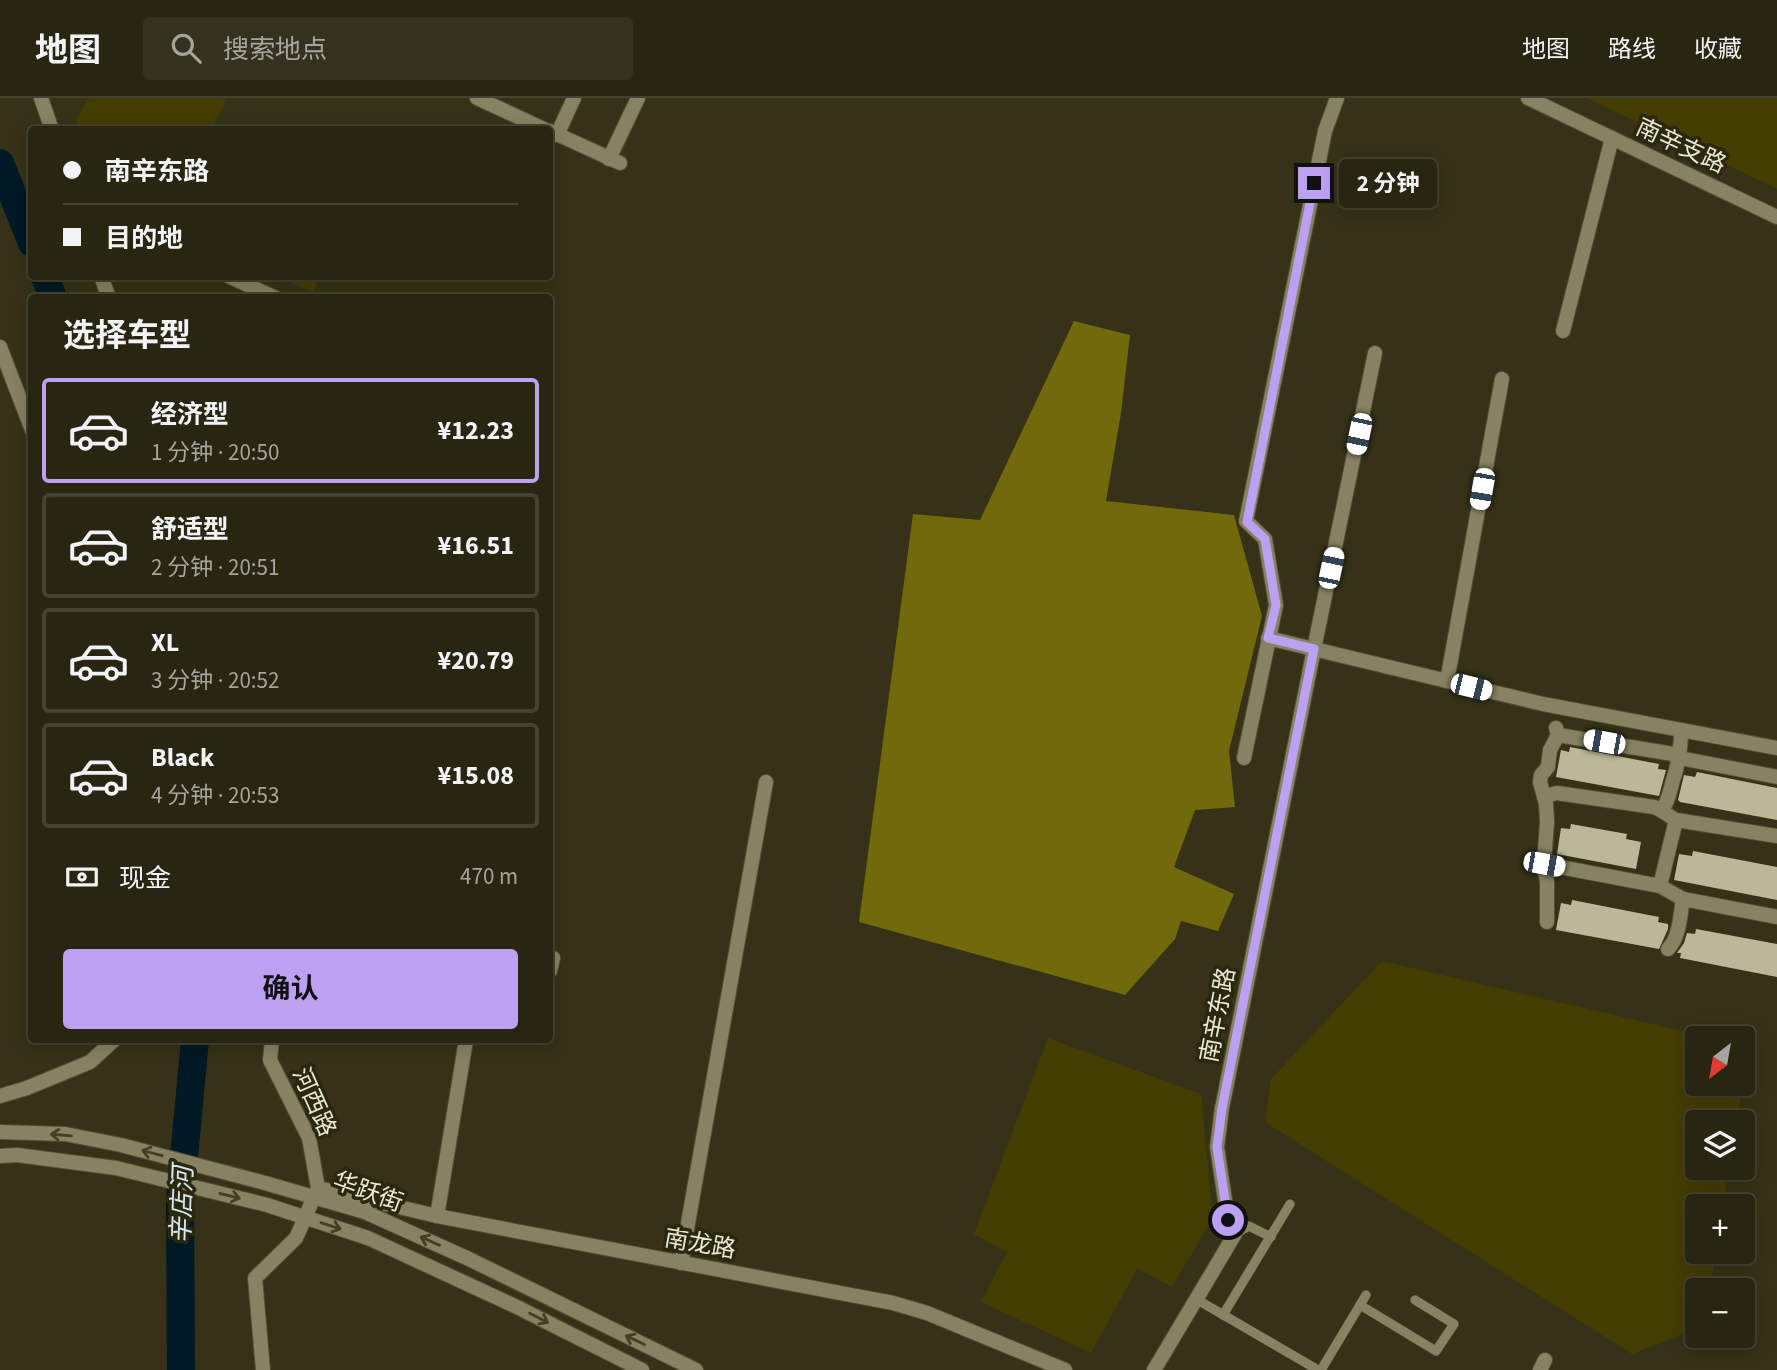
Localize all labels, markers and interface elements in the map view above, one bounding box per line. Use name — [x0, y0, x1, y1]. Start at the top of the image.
search box — [143, 17, 633, 80]
text: 地图 — [35, 27, 101, 74]
icon: search — [167, 29, 205, 67]
text: 搜索地点 — [223, 31, 327, 68]
text: 地图 — [1522, 32, 1570, 67]
text: 路线 — [1608, 32, 1656, 67]
text: 收藏 — [1694, 32, 1742, 67]
street label: 南辛支路 — [1630, 110, 1732, 182]
text: 南辛东路 — [105, 153, 209, 190]
callout: 2 分钟 — [1338, 158, 1436, 208]
route end — [1298, 167, 1330, 199]
text: 2 分钟 — [1357, 167, 1419, 200]
text: 目的地 — [105, 220, 183, 257]
text: 选择车型 — [63, 313, 191, 359]
text: 经济型 — [151, 396, 229, 433]
icon: car — [67, 399, 130, 462]
car — [1345, 411, 1374, 457]
text: ¥12.23 — [438, 412, 514, 449]
text: 1 分钟 · 20:50 — [151, 436, 279, 469]
car — [1469, 466, 1496, 512]
text: 舒适型 — [151, 511, 229, 548]
icon: car — [67, 514, 130, 577]
text: ¥16.51 — [438, 527, 514, 564]
car — [1317, 545, 1346, 591]
text: 2 分钟 · 20:51 — [151, 551, 279, 584]
text: XL — [151, 624, 179, 661]
icon: car — [67, 629, 130, 692]
text: ¥20.79 — [438, 642, 514, 679]
text: 3 分钟 · 20:52 — [151, 664, 279, 697]
car — [1449, 672, 1494, 702]
car — [1582, 728, 1627, 756]
text: Black — [151, 739, 214, 776]
icon: car — [67, 744, 130, 807]
text: ¥15.08 — [438, 757, 514, 794]
text: 4 分钟 · 20:53 — [151, 779, 279, 812]
car — [1522, 850, 1567, 878]
icon: cash — [63, 858, 101, 896]
text: 现金 — [119, 860, 171, 897]
text: 470 m — [460, 860, 518, 893]
button: 确认 — [63, 949, 518, 1029]
street label: 南辛东路 — [1192, 965, 1244, 1065]
north arrow — [1685, 1026, 1755, 1096]
map controls — [1685, 1026, 1755, 1348]
street label: 河西路 — [283, 1062, 345, 1142]
button: layers — [1685, 1110, 1755, 1180]
one-way arrow — [50, 1128, 73, 1141]
one-way arrow — [141, 1146, 163, 1159]
water label: 辛店河 — [162, 1160, 202, 1245]
street label: 华跃街 — [328, 1163, 408, 1221]
one-way arrow — [218, 1190, 241, 1203]
button: + — [1685, 1194, 1755, 1264]
route start — [1212, 1204, 1244, 1236]
one-way arrow — [320, 1221, 342, 1233]
street label: 南龙路 — [662, 1221, 738, 1267]
one-way arrow — [420, 1234, 441, 1247]
button: − — [1685, 1278, 1755, 1348]
one-way arrow — [528, 1312, 549, 1326]
one-way arrow — [625, 1333, 646, 1346]

